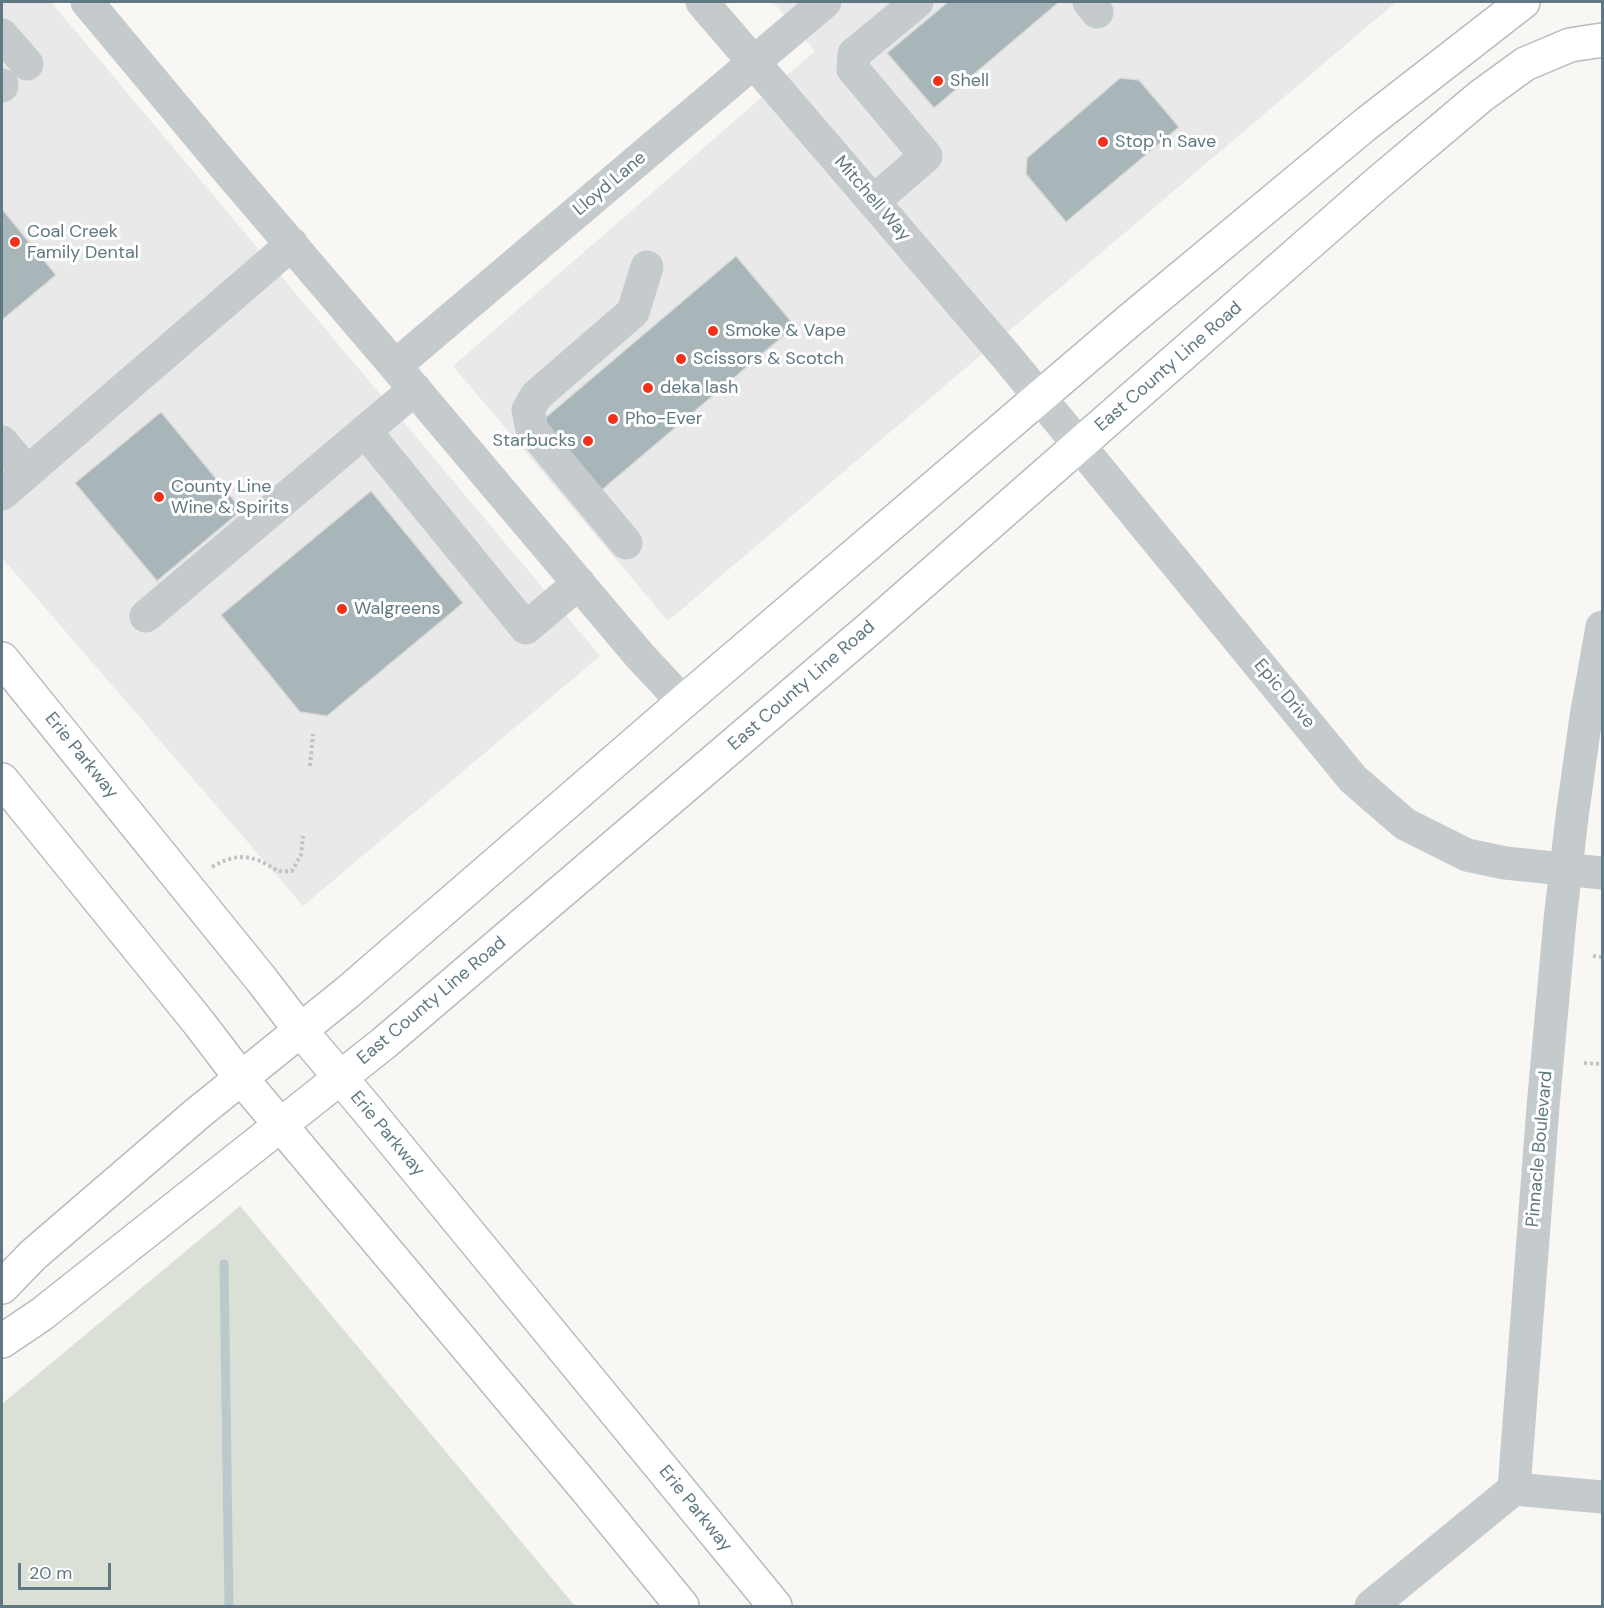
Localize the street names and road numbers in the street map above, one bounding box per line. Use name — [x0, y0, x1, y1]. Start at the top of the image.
street label: Lloyd Lane — [569, 147, 651, 221]
street label: Mitchell Way — [829, 152, 915, 246]
street label: East County Line Road — [1091, 297, 1247, 437]
street label: East County Line Road — [724, 616, 880, 756]
street label: Epic Drive — [1249, 655, 1319, 733]
street label: Erie Parkway — [40, 709, 122, 803]
street label: East County Line Road — [353, 932, 511, 1070]
street label: Pinnacle Boulevard — [1522, 1070, 1558, 1228]
street label: Erie Parkway — [345, 1087, 429, 1181]
street label: Erie Parkway — [654, 1462, 736, 1556]

